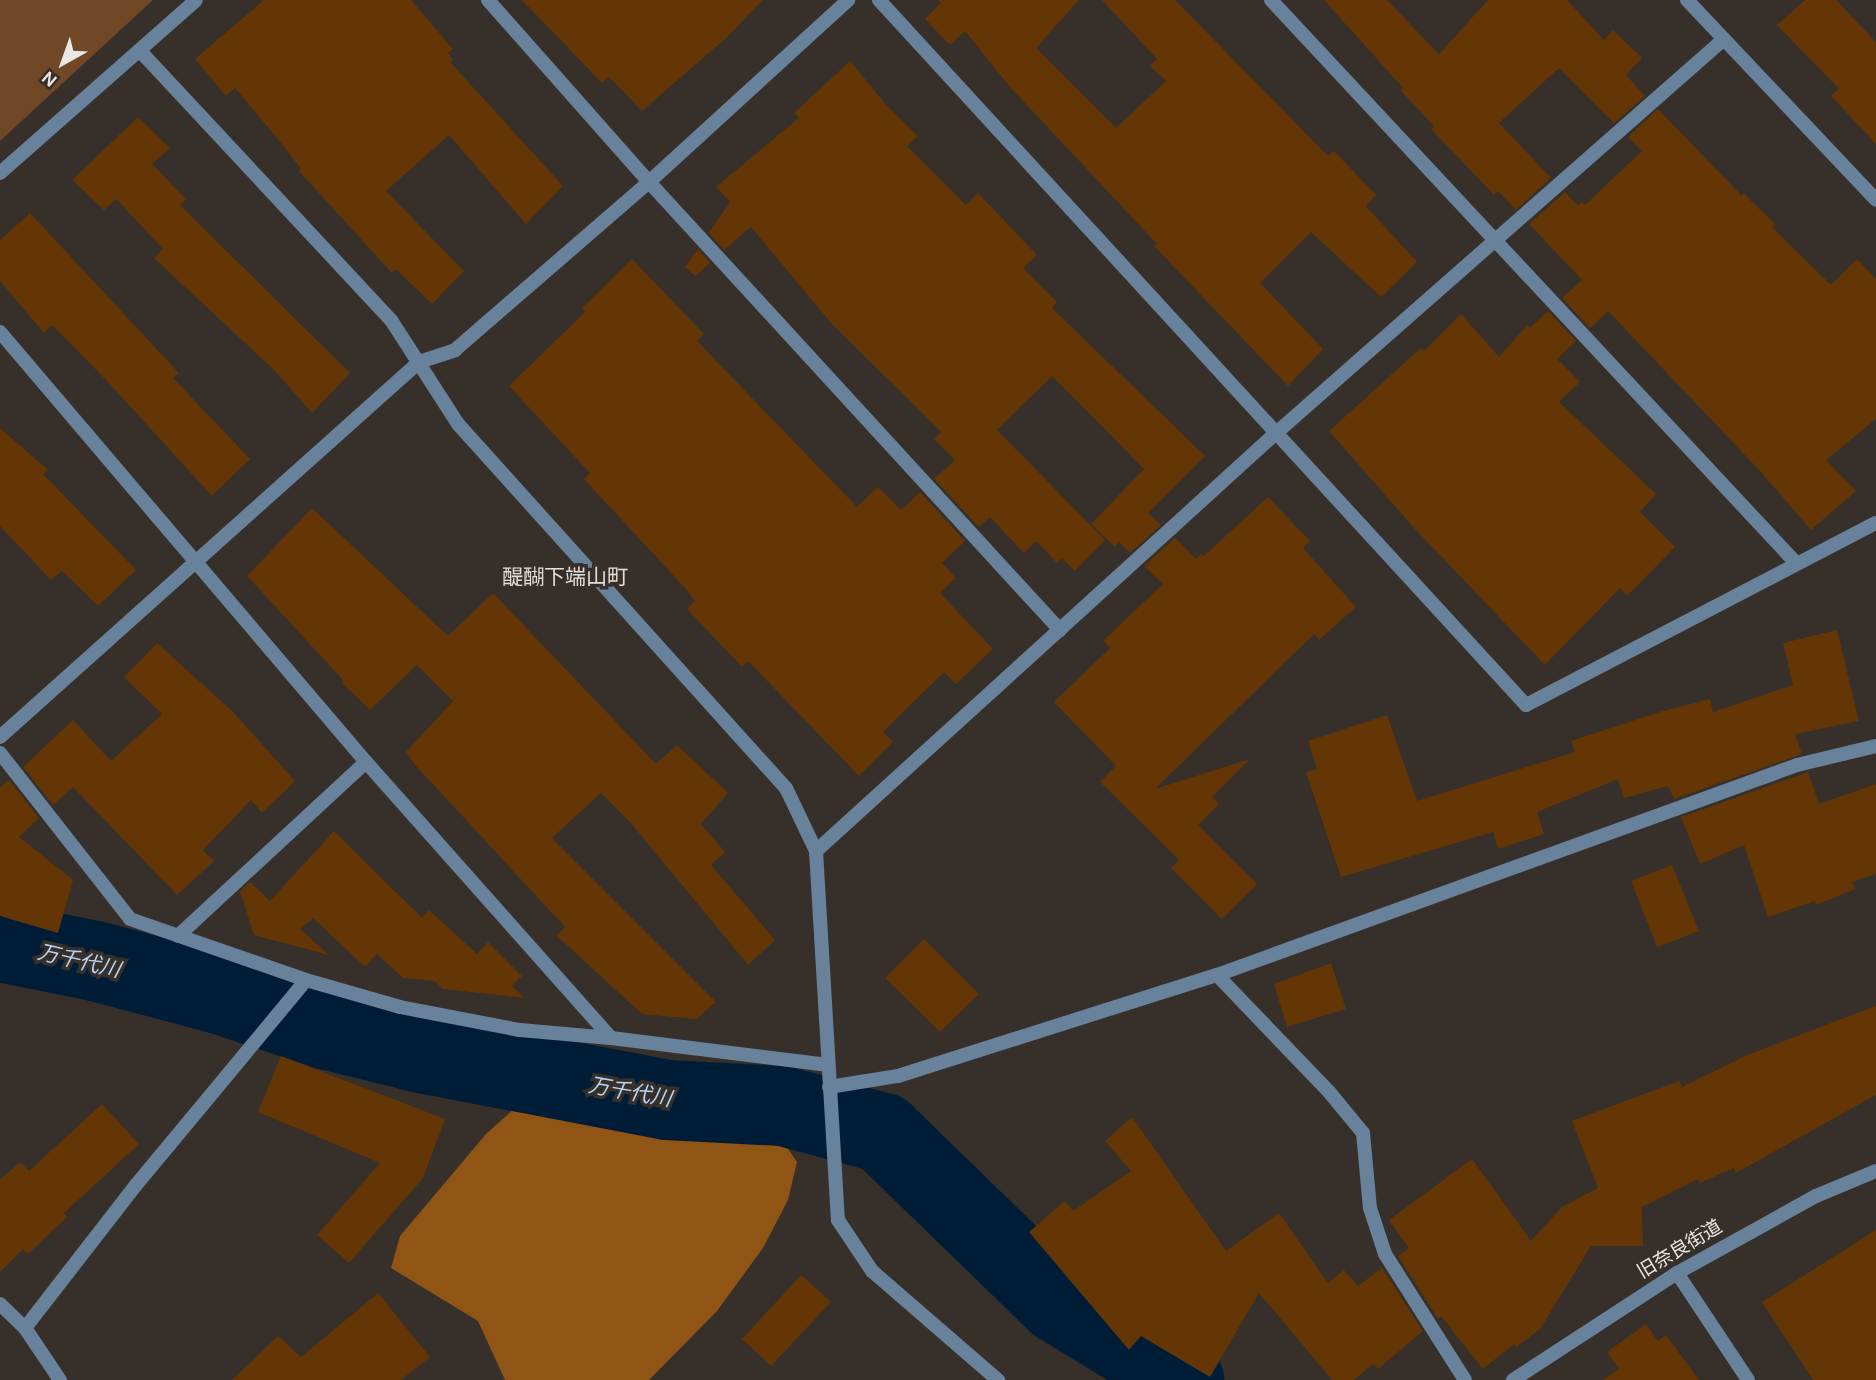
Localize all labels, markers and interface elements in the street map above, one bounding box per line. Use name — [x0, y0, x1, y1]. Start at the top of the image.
north arrow — [28, 28, 98, 98]
text: N — [37, 66, 62, 92]
district label: 醍醐下端山町 — [502, 564, 628, 590]
water label: 万千代川 — [35, 939, 123, 983]
water label: 万千代川 — [586, 1072, 674, 1112]
street label: 旧奈良街道 — [1633, 1216, 1727, 1284]

